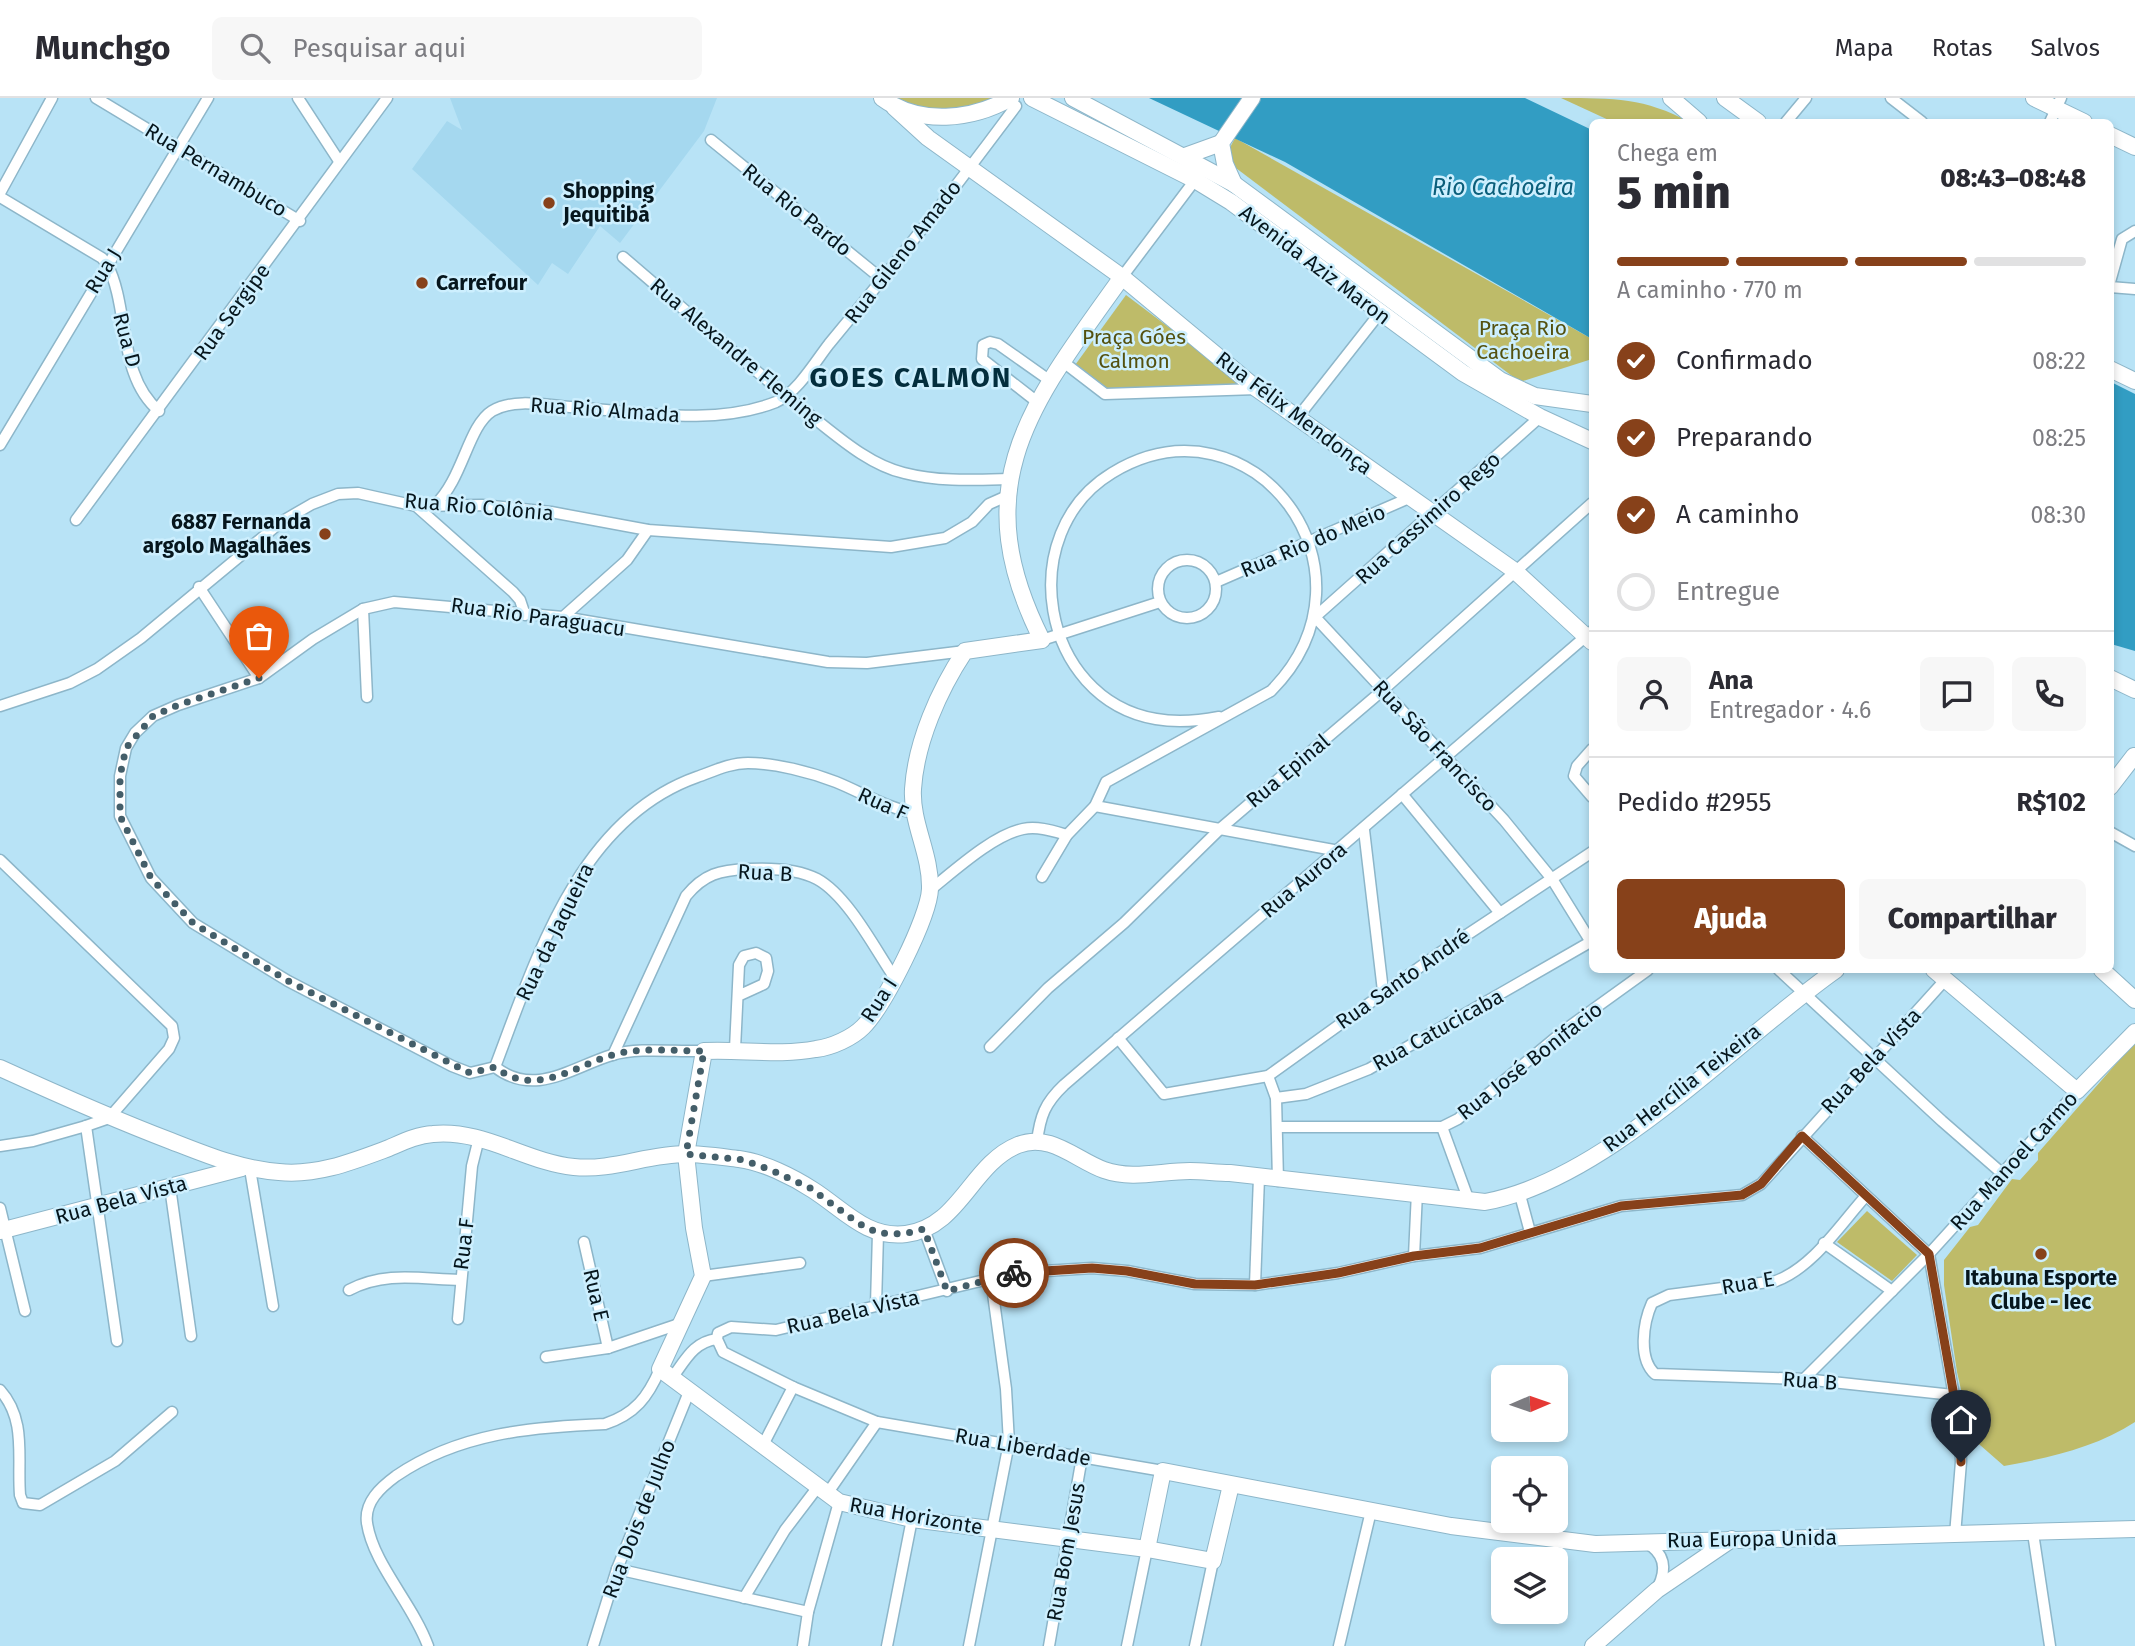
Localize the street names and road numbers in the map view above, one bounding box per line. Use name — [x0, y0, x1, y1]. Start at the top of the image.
street label: Rua Pernambuco — [140, 117, 292, 223]
street label: Rua Rio Pardo — [737, 158, 857, 262]
street label: Rua Gileno Amado — [839, 175, 967, 329]
street label: Avenida Aziz Maron — [1234, 199, 1396, 331]
street label: Rua J — [79, 244, 127, 298]
street label: Rua Sergipe — [188, 259, 276, 365]
street label: Rua Alexandre Fleming — [645, 272, 827, 432]
street label: Rua D — [107, 310, 147, 370]
street label: Rua Félix Mendonça — [1211, 346, 1377, 480]
street label: Rua Rio Almada — [529, 392, 681, 428]
street label: Rua Cassimiro Rego — [1350, 446, 1506, 590]
street label: Rua Rio Colônia — [403, 488, 555, 526]
street label: Rua Rio do Meio — [1237, 499, 1389, 583]
street label: Rua Rio Paraguacu — [449, 592, 627, 642]
street label: Rua São Francisco — [1367, 675, 1503, 817]
street label: Rua Epinal — [1241, 729, 1335, 813]
street label: Rua F — [854, 782, 912, 826]
street label: Rua Aurora — [1256, 836, 1352, 924]
street label: Rua da Jaqueira — [510, 859, 600, 1005]
street label: Rua B — [737, 859, 793, 887]
street label: Rua Santo André — [1331, 923, 1475, 1035]
street label: Rua I — [855, 973, 903, 1027]
street label: Rua Catucicaba — [1368, 983, 1508, 1077]
street label: Rua José Bonifacio — [1452, 996, 1608, 1126]
street label: Rua Bela Vista — [1815, 1003, 1927, 1119]
street label: Rua Hercília Teixeira — [1598, 1018, 1766, 1158]
street label: Rua Manoel Carmo — [1945, 1086, 2083, 1236]
street label: Rua Bela Vista — [52, 1170, 190, 1230]
street label: Rua F — [448, 1216, 480, 1272]
street label: Rua E — [577, 1266, 615, 1324]
street label: Rua E — [1720, 1266, 1776, 1300]
street label: Rua Bela Vista — [784, 1284, 922, 1340]
street label: Rua B — [1782, 1366, 1838, 1396]
street label: Rua Liberdade — [953, 1422, 1093, 1472]
street label: Rua Dois de Julho — [597, 1436, 681, 1602]
street label: Rua Bom Jesus — [1041, 1481, 1091, 1623]
street label: Rua Horizonte — [847, 1491, 985, 1541]
street label: Rua Europa Unida — [1667, 1525, 1837, 1553]

